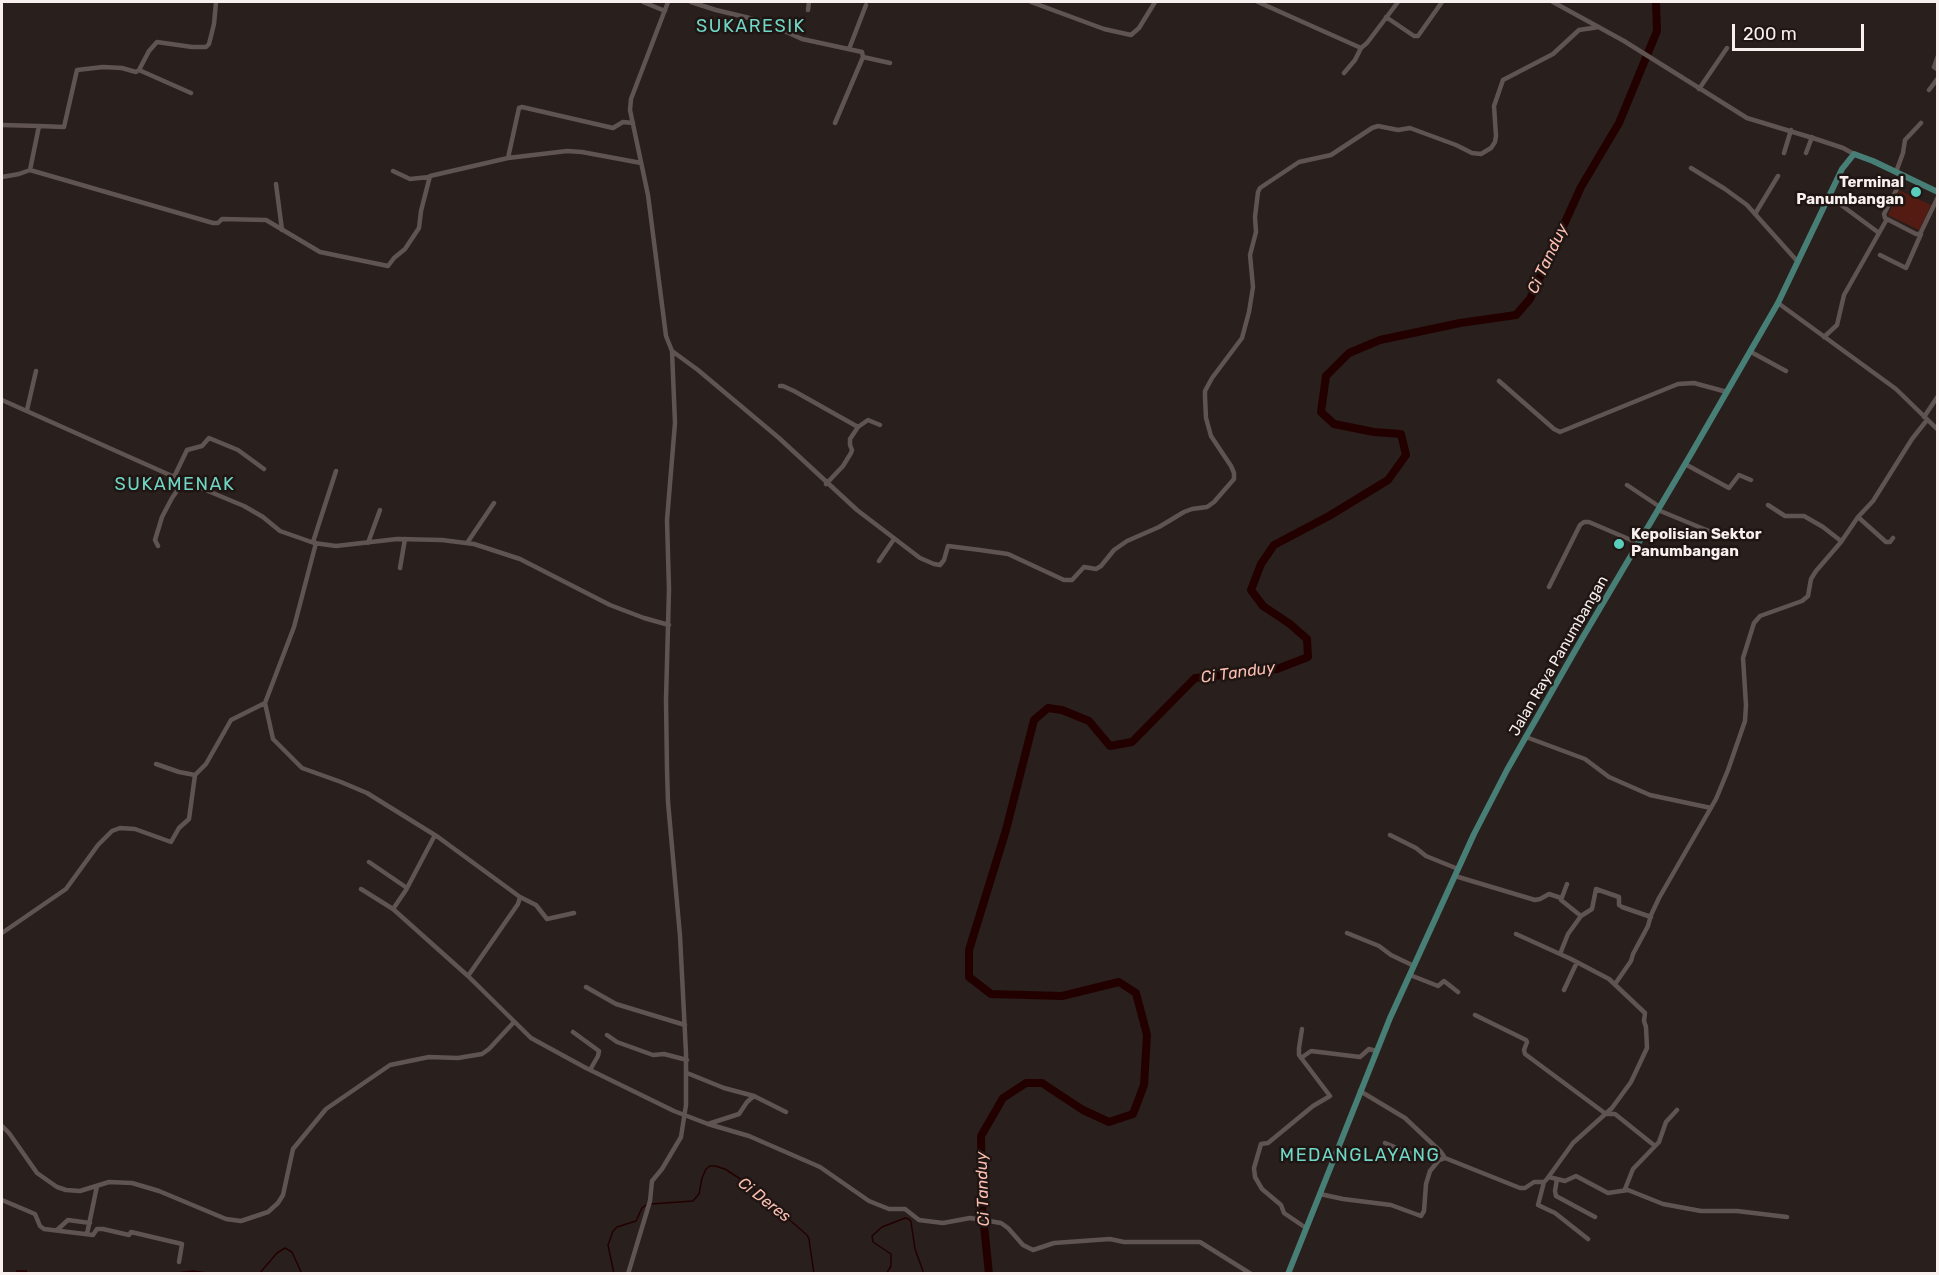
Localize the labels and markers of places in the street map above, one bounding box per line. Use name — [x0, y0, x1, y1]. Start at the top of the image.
place label: Terminal Panumbangan — [1796, 174, 1904, 209]
marker: Terminal Panumbangan — [1909, 185, 1923, 199]
place label: Kepolisian Sektor Panumbangan — [1631, 526, 1762, 561]
marker: Kepolisian Sektor Panumbangan — [1612, 537, 1626, 551]

